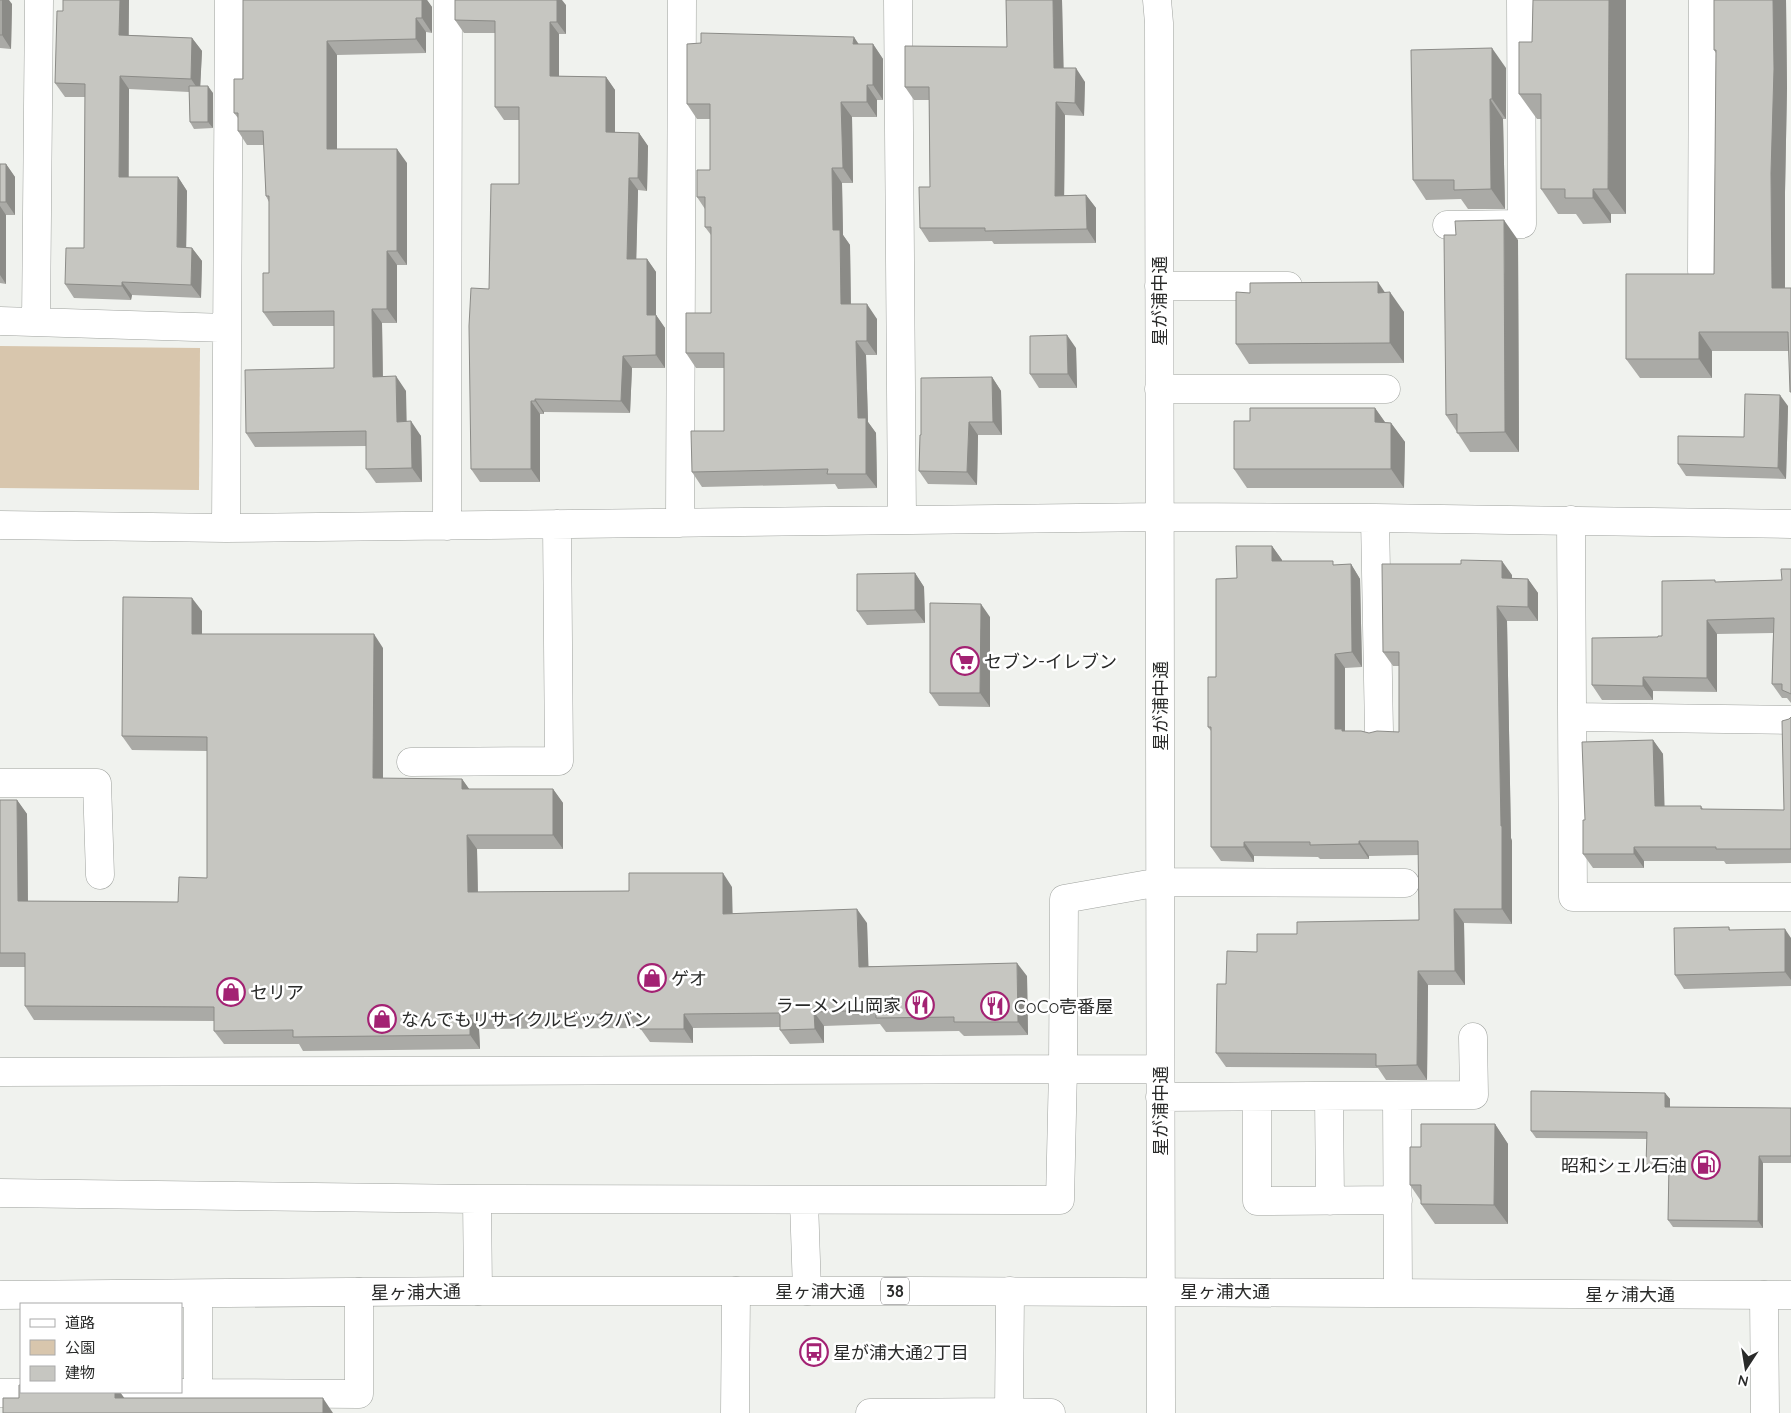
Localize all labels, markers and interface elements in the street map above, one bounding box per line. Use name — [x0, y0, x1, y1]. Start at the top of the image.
street label: 星が浦中通 — [1148, 256, 1171, 346]
supermarket icon: セブン-イレブン — [950, 646, 980, 676]
place label: セブン-イレブン — [984, 650, 1117, 673]
street label: 星が浦中通 — [1149, 661, 1172, 751]
shop icon: ゲオ — [637, 963, 667, 993]
place label: ゲオ — [671, 967, 707, 990]
shop icon: セリア — [216, 977, 246, 1007]
place label: セリア — [250, 981, 304, 1004]
restaurant icon: ラーメン山岡家 — [905, 990, 935, 1020]
restaurant icon: CoCo壱番屋 — [980, 991, 1010, 1021]
place label: ラーメン山岡家 — [776, 994, 901, 1017]
place label: CoCo壱番屋 — [1014, 995, 1113, 1018]
shop icon: なんでもリサイクルビックバン — [367, 1004, 397, 1034]
place label: なんでもリサイクルビックバン — [401, 1008, 651, 1031]
street label: 星が浦中通 — [1149, 1066, 1172, 1156]
fuel station icon: 昭和シェル石油 — [1691, 1150, 1721, 1180]
place label: 昭和シェル石油 — [1561, 1154, 1687, 1177]
road number: 38 — [881, 1278, 909, 1304]
street label: 星ヶ浦大通 — [371, 1280, 461, 1304]
street label: 星ヶ浦大通 — [775, 1280, 865, 1303]
street label: 星ヶ浦大通 — [1180, 1280, 1270, 1303]
street label: 星ヶ浦大通 — [1585, 1283, 1675, 1306]
legend — [20, 1303, 182, 1393]
text: 道路 — [65, 1313, 95, 1332]
bus stop icon: 星が浦大通2丁目 — [799, 1337, 829, 1367]
text: 公園 — [65, 1338, 95, 1357]
place label: 星が浦大通2丁目 — [833, 1341, 969, 1364]
north arrow — [1721, 1343, 1771, 1393]
text: 建物 — [65, 1363, 95, 1382]
text: N — [1736, 1371, 1750, 1391]

